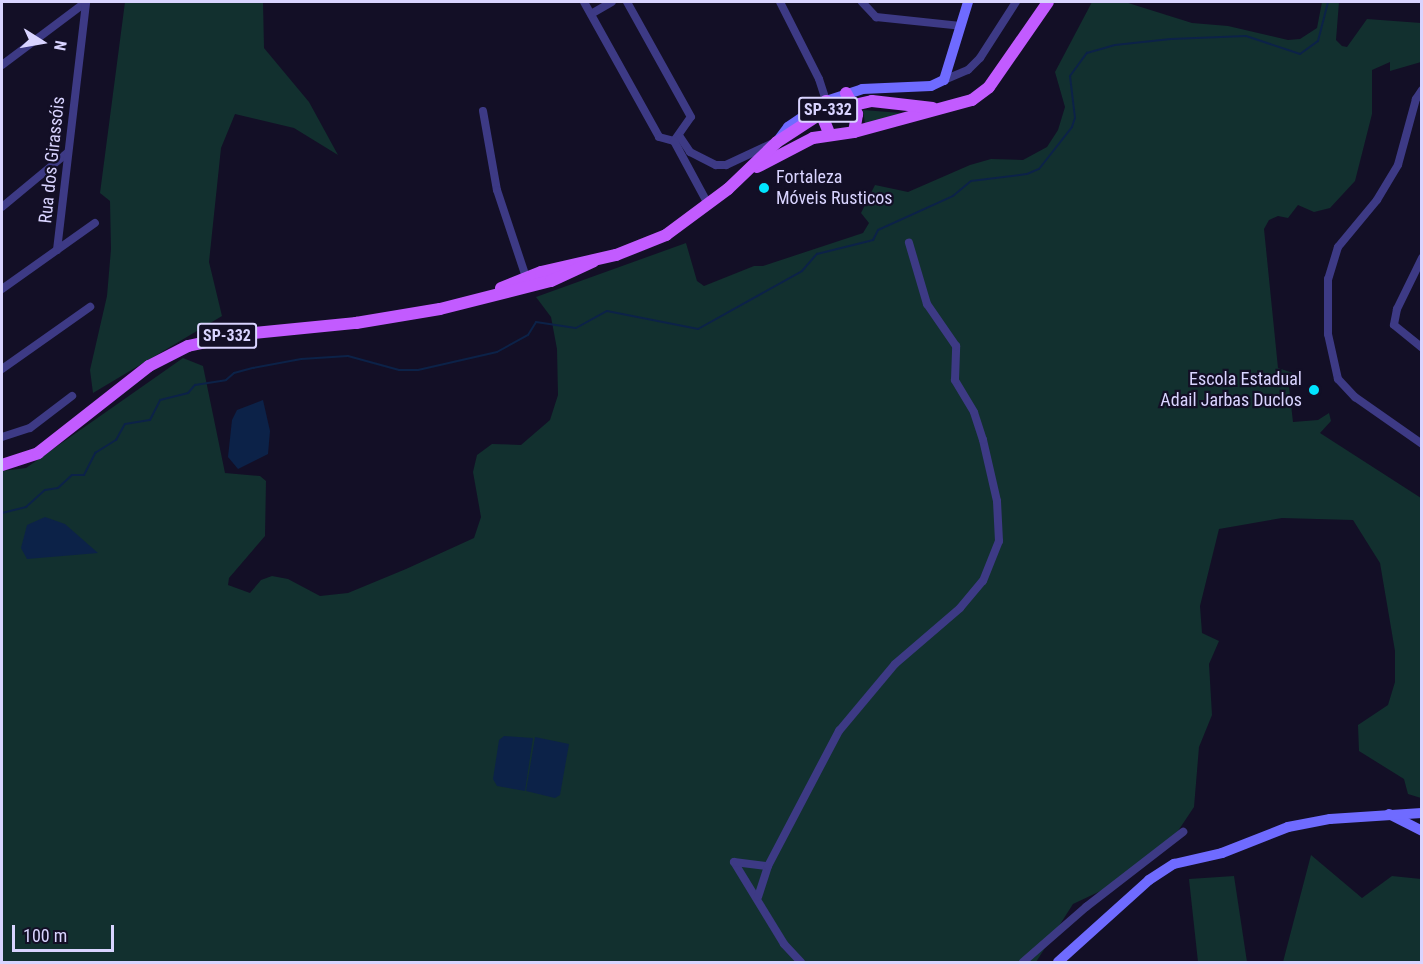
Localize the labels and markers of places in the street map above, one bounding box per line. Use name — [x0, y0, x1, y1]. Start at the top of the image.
place label: Fortaleza Móveis Rusticos — [776, 167, 892, 210]
marker: Fortaleza Móveis Rusticos — [757, 181, 771, 195]
place label: Escola Estadual Adail Jarbas Duclos — [1160, 369, 1302, 412]
marker: Escola Estadual Adail Jarbas Duclos — [1307, 383, 1321, 397]

